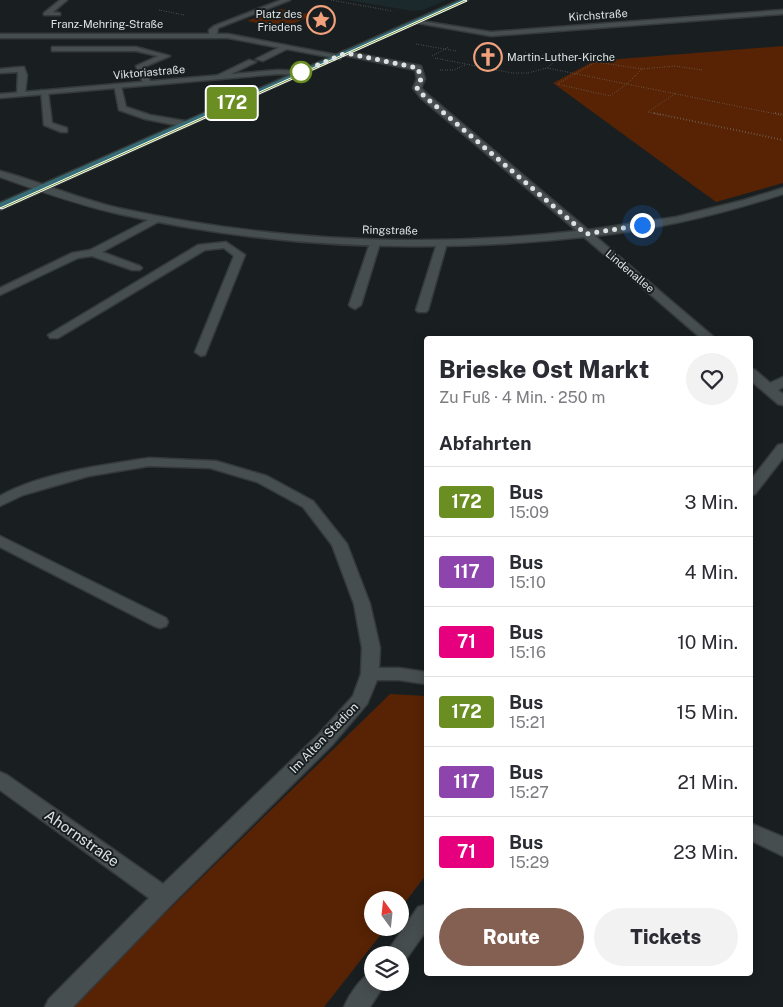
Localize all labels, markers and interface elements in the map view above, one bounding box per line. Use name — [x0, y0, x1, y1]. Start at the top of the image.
place icon: Platz des Friedens — [306, 5, 336, 35]
street label: Kirchstraße — [568, 7, 628, 23]
place label: Platz des Friedens — [255, 8, 302, 33]
street label: Franz-Mehring-Straße — [51, 18, 163, 30]
church icon: Martin-Luther-Kirche — [473, 42, 503, 72]
place label: Martin-Luther-Kirche — [507, 51, 615, 63]
unlabelled marker — [290, 61, 312, 83]
street label: Viktoriastraße — [112, 63, 186, 81]
line badge: 172 — [203, 87, 261, 119]
text: 172 — [217, 92, 247, 113]
your location — [630, 213, 655, 238]
street label: Ringstraße — [362, 224, 418, 236]
street label: Lindenallee — [603, 247, 657, 295]
button: heart — [686, 353, 738, 405]
text: Brieske Ost Markt — [439, 355, 649, 383]
text: Zu Fuß · 4 Min. · 250 m — [439, 388, 605, 407]
text: Abfahrten — [439, 432, 531, 454]
text: Bus — [509, 481, 543, 503]
text: 172 — [451, 491, 482, 512]
text: 3 Min. — [685, 491, 738, 513]
text: 15:09 — [509, 503, 549, 522]
text: Bus — [509, 551, 543, 573]
text: 117 — [453, 561, 480, 582]
text: 4 Min. — [685, 561, 738, 583]
text: 15:10 — [509, 573, 546, 592]
text: Bus — [509, 621, 543, 643]
text: 71 — [457, 631, 476, 652]
text: 10 Min. — [677, 631, 738, 653]
text: 15:16 — [509, 643, 546, 662]
text: Bus — [509, 691, 543, 713]
street label: Im Alten Stadion — [287, 700, 361, 776]
text: 172 — [451, 701, 482, 722]
text: 15 Min. — [677, 701, 738, 723]
text: 15:21 — [509, 713, 546, 732]
text: Bus — [509, 761, 543, 783]
text: 117 — [453, 771, 480, 792]
text: 21 Min. — [677, 771, 738, 793]
text: 15:27 — [509, 783, 549, 802]
street label: Ahornstraße — [42, 806, 122, 870]
text: Bus — [509, 831, 543, 853]
text: 71 — [457, 841, 476, 862]
text: 23 Min. — [673, 841, 738, 863]
text: 15:29 — [509, 853, 549, 872]
north arrow — [364, 891, 409, 936]
map controls — [364, 891, 409, 991]
button: Route — [439, 908, 584, 966]
button: Tickets — [594, 908, 738, 966]
button: layers — [364, 946, 409, 991]

